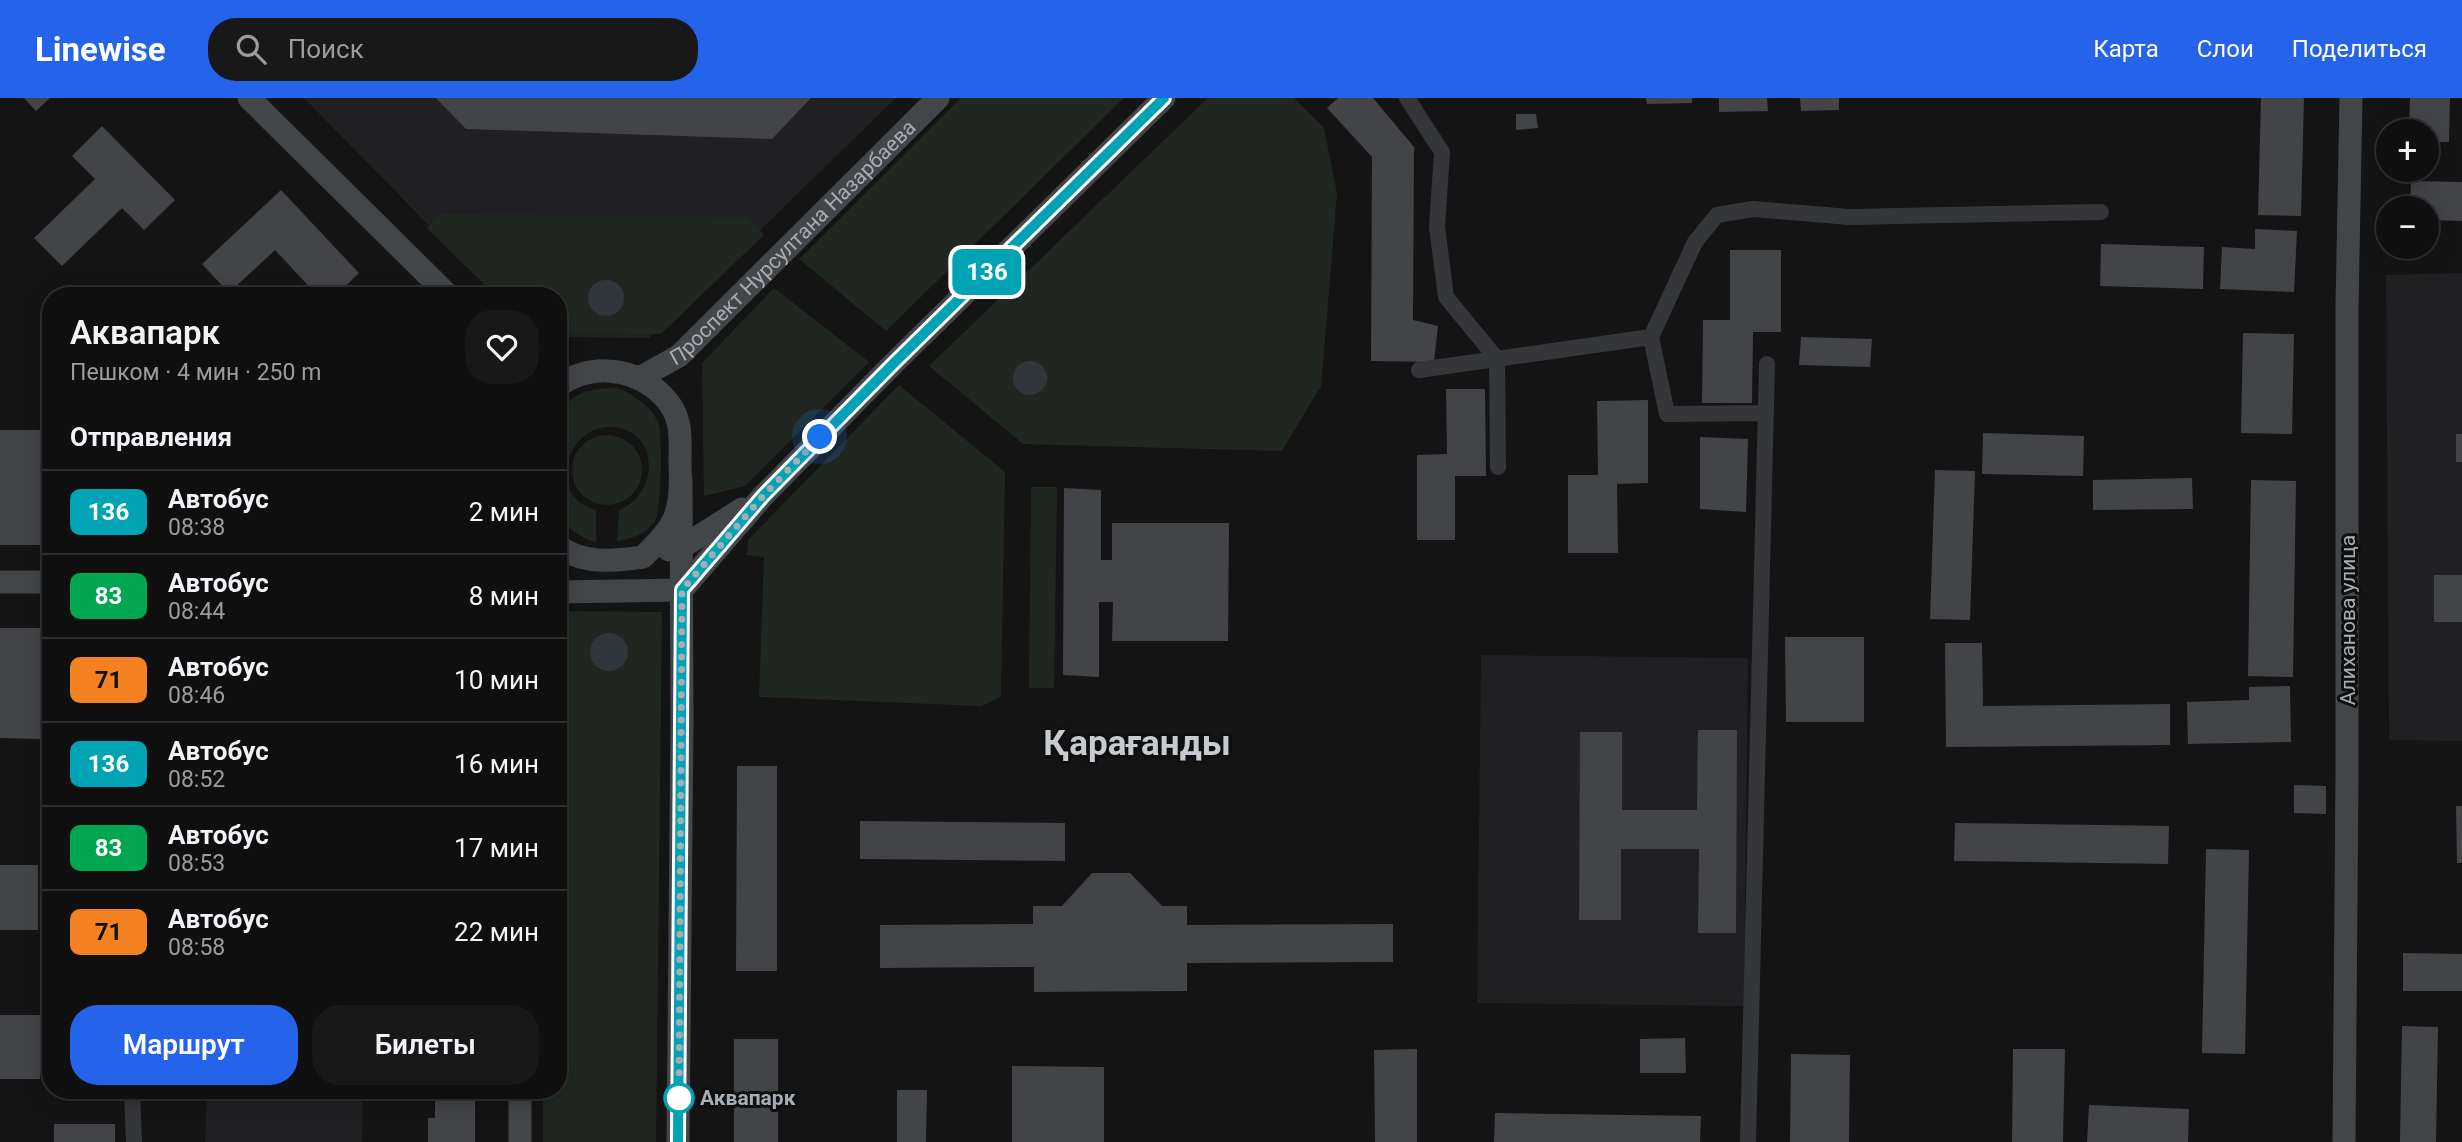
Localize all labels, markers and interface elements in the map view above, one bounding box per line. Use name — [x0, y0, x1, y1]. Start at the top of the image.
search box — [208, 18, 698, 81]
text: Linewise — [35, 30, 166, 69]
icon: search — [232, 30, 270, 68]
text: Поиск — [288, 34, 364, 64]
text: Карта — [2093, 35, 2159, 63]
text: Слои — [2197, 35, 2254, 63]
text: Поделиться — [2292, 35, 2427, 63]
street label: Проспект Нурсултана Назарбаева — [666, 115, 921, 370]
map controls — [2376, 119, 2439, 259]
button: + — [2376, 119, 2439, 182]
button: − — [2376, 196, 2439, 259]
line badge: 136 — [947, 249, 1027, 295]
text: 136 — [966, 258, 1008, 286]
button: heart — [465, 310, 539, 384]
text: Аквапарк — [70, 313, 220, 352]
text: Пешком · 4 мин · 250 m — [70, 359, 321, 386]
your location — [802, 419, 837, 454]
text: Отправления — [70, 422, 232, 452]
text: Автобус — [168, 484, 269, 514]
text: 2 мин — [469, 497, 539, 527]
text: 136 — [88, 498, 129, 526]
text: 08:38 — [168, 514, 225, 541]
street label: Алиханова улица — [2336, 535, 2360, 705]
text: Автобус — [168, 568, 269, 598]
text: 8 мин — [469, 581, 539, 611]
text: 83 — [95, 582, 122, 610]
text: 08:44 — [168, 598, 225, 625]
text: Автобус — [168, 652, 269, 682]
text: 10 мин — [454, 665, 539, 695]
text: 71 — [95, 666, 122, 694]
text: 08:46 — [168, 682, 225, 709]
district label: Қарағанды — [1043, 723, 1231, 764]
text: Автобус — [168, 736, 269, 766]
text: 16 мин — [454, 749, 539, 779]
text: 136 — [88, 750, 129, 778]
text: 08:52 — [168, 766, 225, 793]
text: Автобус — [168, 820, 269, 850]
text: 17 мин — [454, 833, 539, 863]
text: 83 — [95, 834, 122, 862]
text: 08:53 — [168, 850, 225, 877]
text: Автобус — [168, 904, 269, 934]
text: 22 мин — [454, 917, 539, 947]
text: 71 — [95, 918, 122, 946]
text: 08:58 — [168, 934, 225, 961]
button: Маршрут — [70, 1005, 298, 1085]
button: Билеты — [312, 1005, 539, 1085]
marker: Аквапарк — [664, 1083, 694, 1113]
place label: Аквапарк — [700, 1086, 796, 1110]

